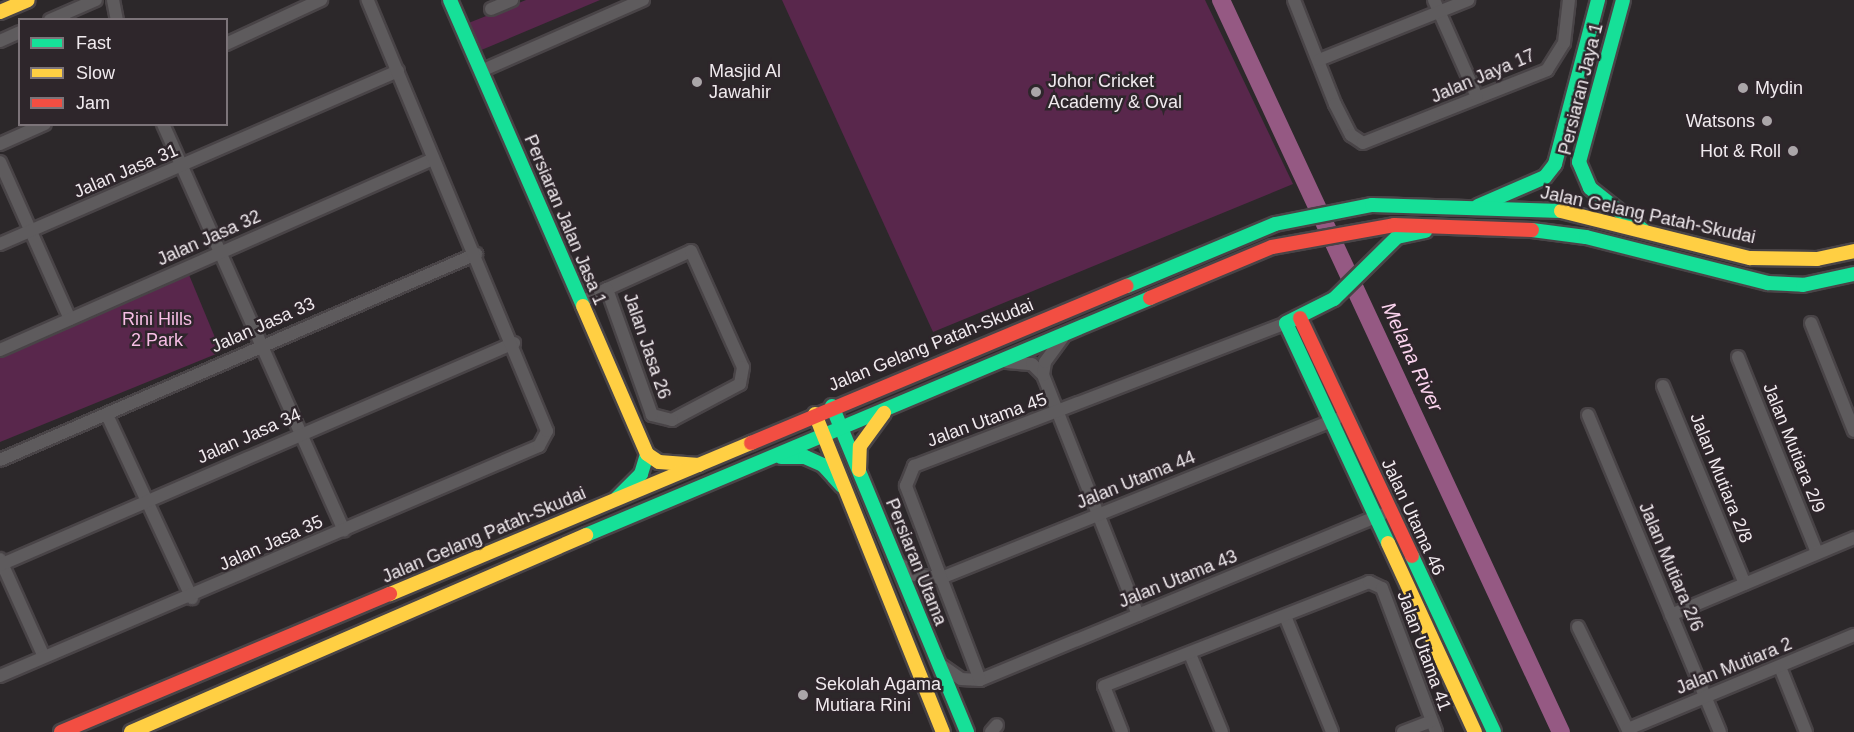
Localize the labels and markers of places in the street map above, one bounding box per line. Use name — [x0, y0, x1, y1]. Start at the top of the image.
place label: Masjid Al Jawahir — [709, 61, 782, 104]
place label: Johor Cricket Academy & Oval — [1048, 71, 1182, 113]
marker: Masjid Al Jawahir — [690, 75, 704, 89]
place label: Mydin — [1755, 77, 1803, 99]
marker: Mydin — [1736, 81, 1750, 95]
marker: Johor Cricket Academy & Oval — [1029, 85, 1043, 99]
place label: Watsons — [1686, 110, 1755, 132]
marker: Watsons — [1760, 114, 1774, 128]
place label: Hot & Roll — [1700, 140, 1781, 162]
marker: Hot & Roll — [1786, 144, 1800, 158]
place label: Sekolah Agama Mutiara Rini — [815, 674, 942, 716]
marker: Sekolah Agama Mutiara Rini — [796, 688, 810, 702]

